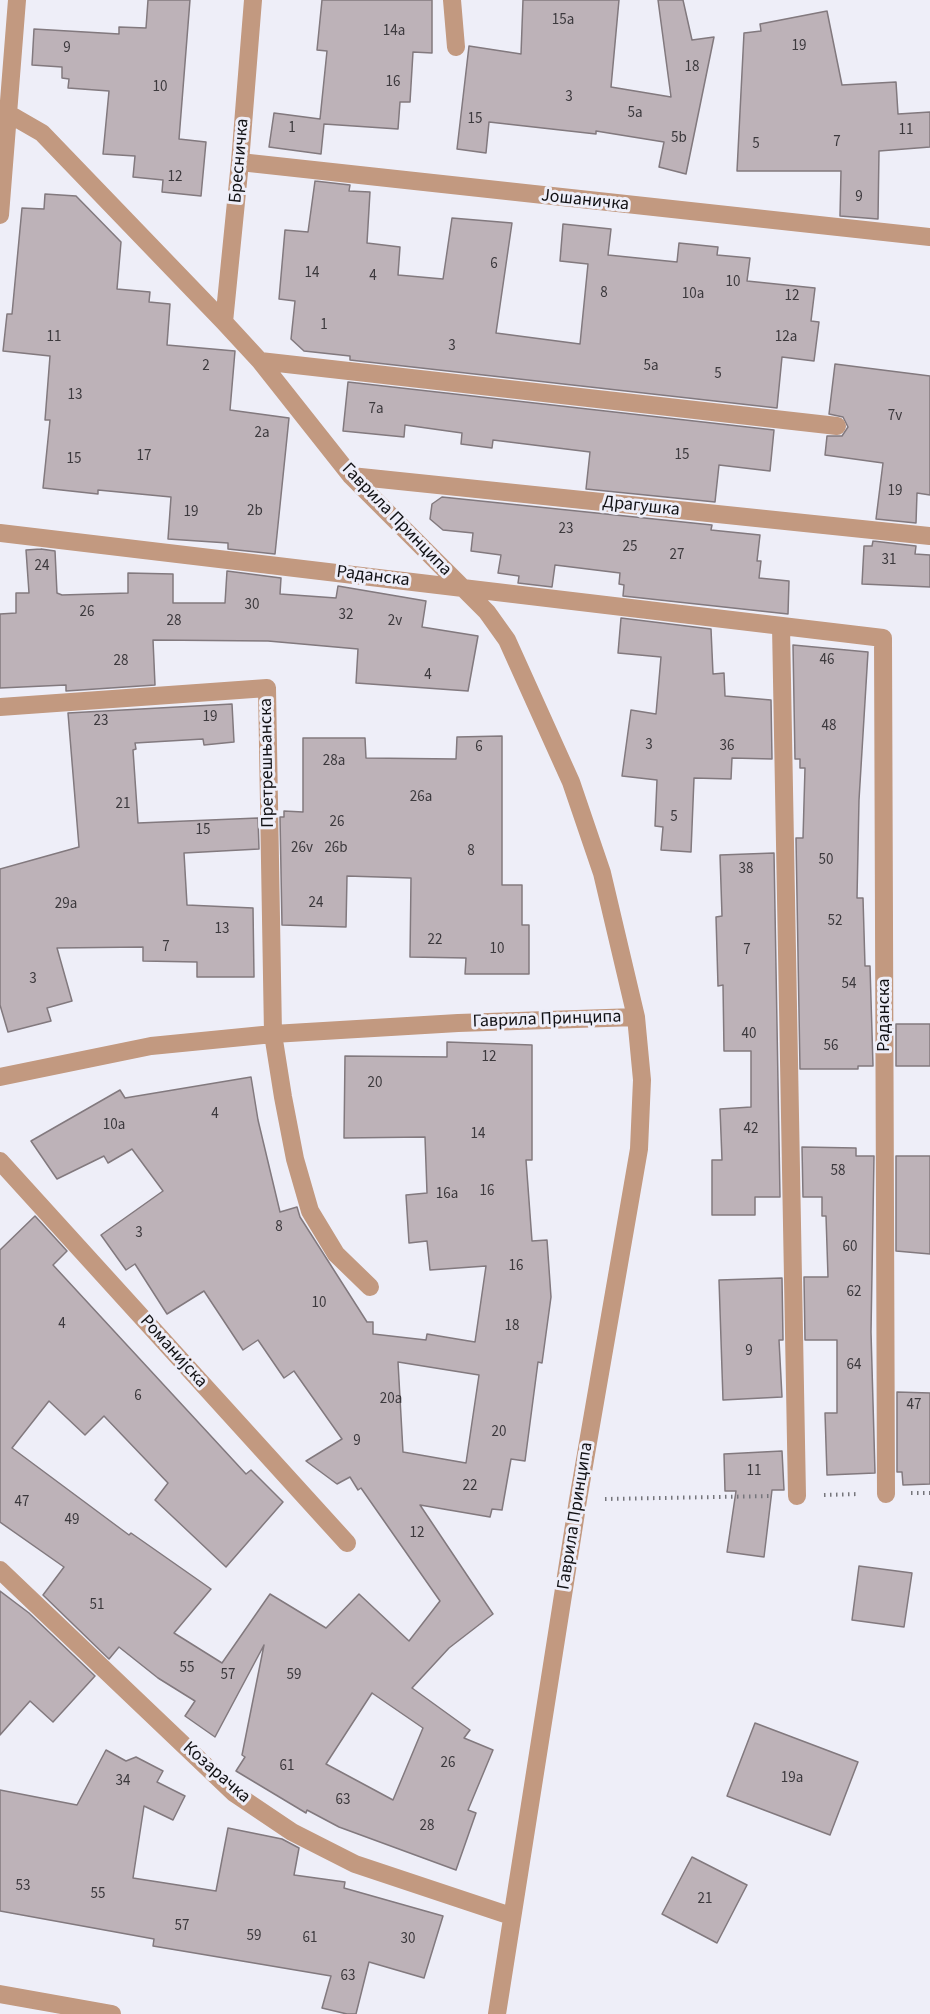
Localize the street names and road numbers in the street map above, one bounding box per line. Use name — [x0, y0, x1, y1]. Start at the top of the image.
street label: Бресничка — [226, 118, 254, 204]
street label: Јошаничка — [540, 186, 630, 216]
street label: Гаврила Принципа — [336, 459, 456, 581]
street label: Драгушка — [601, 492, 681, 522]
street label: Раданска — [335, 562, 411, 592]
street label: Претрешњанска — [256, 698, 280, 828]
street label: Раданска — [874, 978, 896, 1052]
street label: Гаврила Принципа — [472, 1007, 622, 1033]
street label: Романијска — [135, 1311, 211, 1393]
street label: Гаврила Принципа — [554, 1441, 598, 1591]
street label: Козарачка — [178, 1738, 254, 1808]

